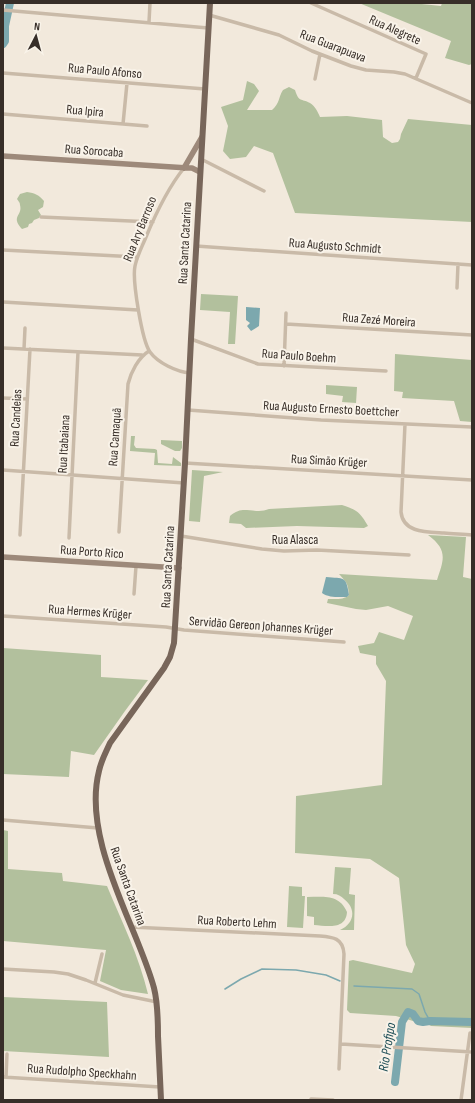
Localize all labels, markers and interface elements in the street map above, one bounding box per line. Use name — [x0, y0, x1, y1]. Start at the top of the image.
street label: Rua Alegrete — [367, 12, 423, 48]
north arrow — [16, 16, 56, 56]
text: N — [33, 20, 41, 33]
street label: Rua Guarapuava — [298, 26, 368, 66]
street label: Rua Paulo Afonso — [67, 60, 143, 82]
street label: Rua Ipira — [66, 101, 104, 121]
street label: Rua Sorocaba — [64, 141, 124, 161]
street label: Rua Ary Barroso — [120, 194, 160, 264]
street label: Rua Santa Catarina — [175, 201, 195, 285]
street label: Rua Augusto Schmidt — [288, 235, 382, 257]
street label: Rua Zezé Moreira — [342, 309, 416, 331]
street label: Rua Paulo Boehm — [261, 345, 337, 367]
street label: Rua Candeias — [6, 388, 26, 447]
street label: Rua Augusto Ernesto Boettcher — [263, 397, 400, 421]
street label: Rua Camaquã — [105, 407, 125, 467]
street label: Rua Itabaiana — [54, 414, 74, 474]
street label: Rua Simão Krüger — [290, 451, 368, 471]
street label: Rua Santa Catarina — [158, 525, 178, 609]
street label: Rua Alasca — [272, 532, 318, 548]
street label: Rua Porto Rico — [60, 542, 124, 562]
street label: Rua Hermes Krüger — [48, 601, 132, 623]
street label: Servidão Gereon Johannes Krüger — [188, 613, 334, 639]
street label: Rua Santa Catarina — [106, 845, 150, 927]
street label: Rua Roberto Lehm — [197, 912, 277, 932]
water label: Rio Profipo — [375, 1021, 399, 1073]
street label: Rua Rudolpho Speckhahn — [27, 1060, 137, 1084]

